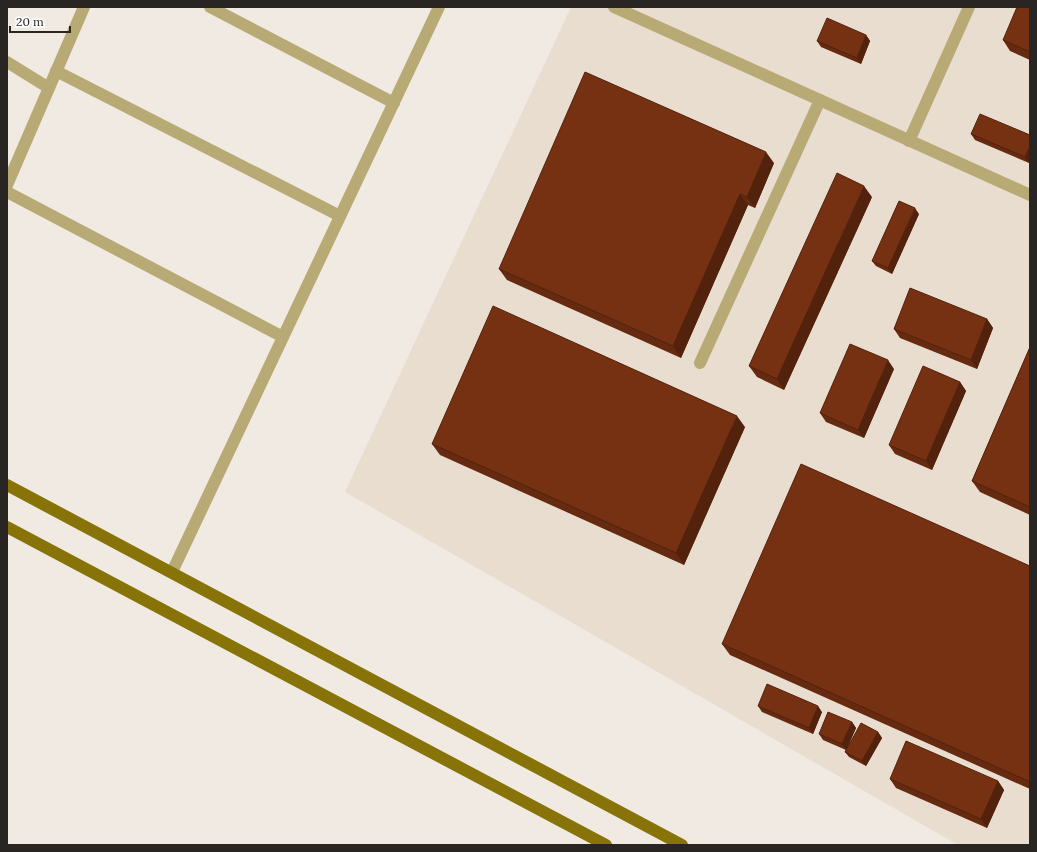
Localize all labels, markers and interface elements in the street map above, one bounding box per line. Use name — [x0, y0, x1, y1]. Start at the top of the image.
scale bar — [10, 8, 70, 34]
text: 20 m — [16, 14, 44, 29]

